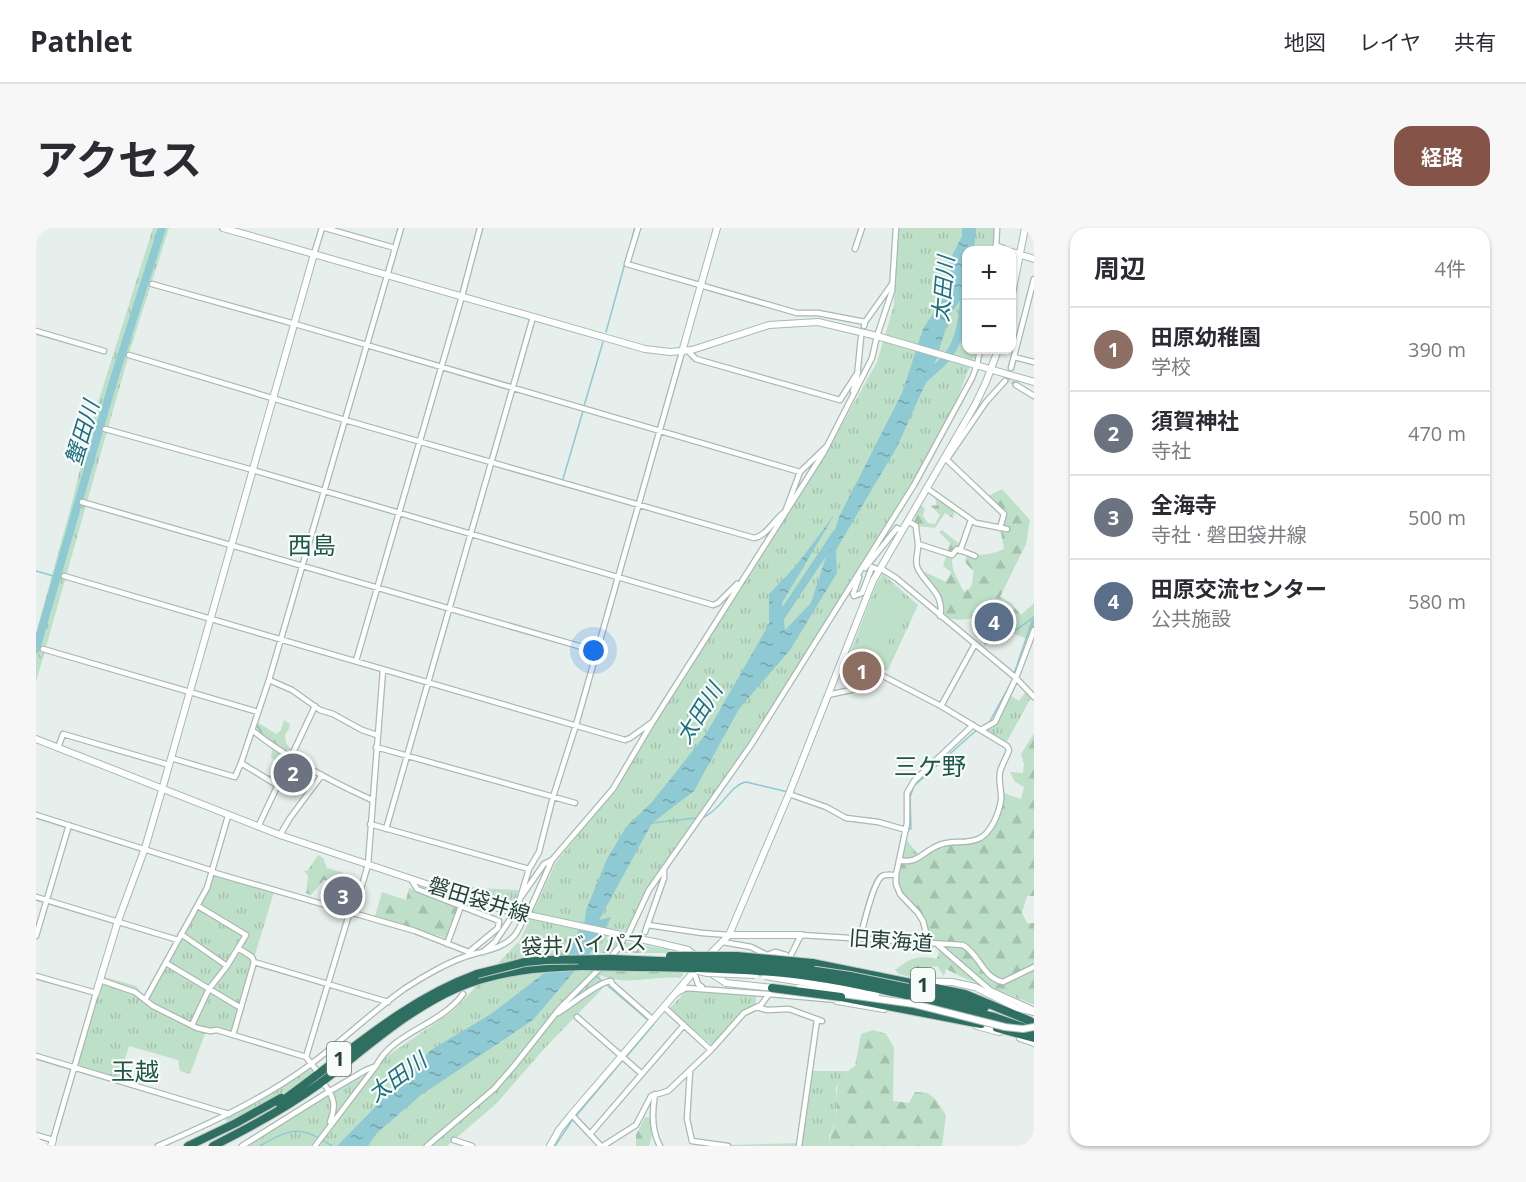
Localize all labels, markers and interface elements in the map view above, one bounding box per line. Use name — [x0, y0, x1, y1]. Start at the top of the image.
text: Pathlet — [30, 22, 132, 60]
text: 地図 — [1284, 28, 1326, 56]
text: レイヤ — [1359, 28, 1421, 56]
text: 共有 — [1454, 28, 1496, 56]
button: 経路 — [1394, 126, 1490, 186]
text: アクセス — [36, 130, 202, 187]
map controls — [962, 246, 1016, 354]
button: + — [962, 246, 1016, 300]
text: 周辺 — [1094, 250, 1146, 286]
water label: 太田川 — [924, 253, 960, 323]
text: 4件 — [1435, 255, 1466, 282]
button: − — [962, 300, 1016, 354]
text: 田原幼稚園 — [1151, 321, 1261, 351]
text: 1 — [1108, 336, 1119, 363]
text: 390 m — [1408, 336, 1466, 363]
text: 学校 — [1151, 353, 1191, 380]
water label: 蟹田川 — [57, 395, 106, 469]
text: 須賀神社 — [1151, 405, 1239, 435]
text: 2 — [1108, 420, 1119, 447]
text: 470 m — [1408, 420, 1466, 447]
text: 寺社 — [1151, 437, 1191, 464]
text: 全海寺 — [1151, 489, 1217, 519]
text: 3 — [1108, 504, 1119, 531]
text: 500 m — [1408, 504, 1466, 531]
text: 寺社 · 磐田袋井線 — [1151, 521, 1307, 548]
district label: 西島 — [288, 528, 336, 561]
text: 田原交流センター — [1151, 573, 1327, 603]
text: 4 — [1108, 588, 1119, 615]
text: 580 m — [1408, 588, 1466, 615]
pin: 4 — [974, 600, 1014, 644]
text: 公共施設 — [1151, 605, 1231, 632]
your location — [579, 636, 608, 665]
pin: 1 — [842, 648, 882, 694]
water label: 太田川 — [668, 675, 729, 748]
district label: 三ケ野 — [894, 749, 966, 782]
pin: 2 — [274, 750, 312, 796]
street label: 磐田袋井線 — [425, 870, 534, 928]
pin: 3 — [324, 874, 362, 918]
street label: 旧東海道 — [848, 923, 934, 957]
street label: 袋井バイパス — [521, 928, 647, 960]
road number: 1 — [911, 968, 935, 1002]
road number: 1 — [327, 1042, 351, 1076]
water label: 太田川 — [361, 1043, 434, 1108]
district label: 玉越 — [111, 1054, 159, 1087]

